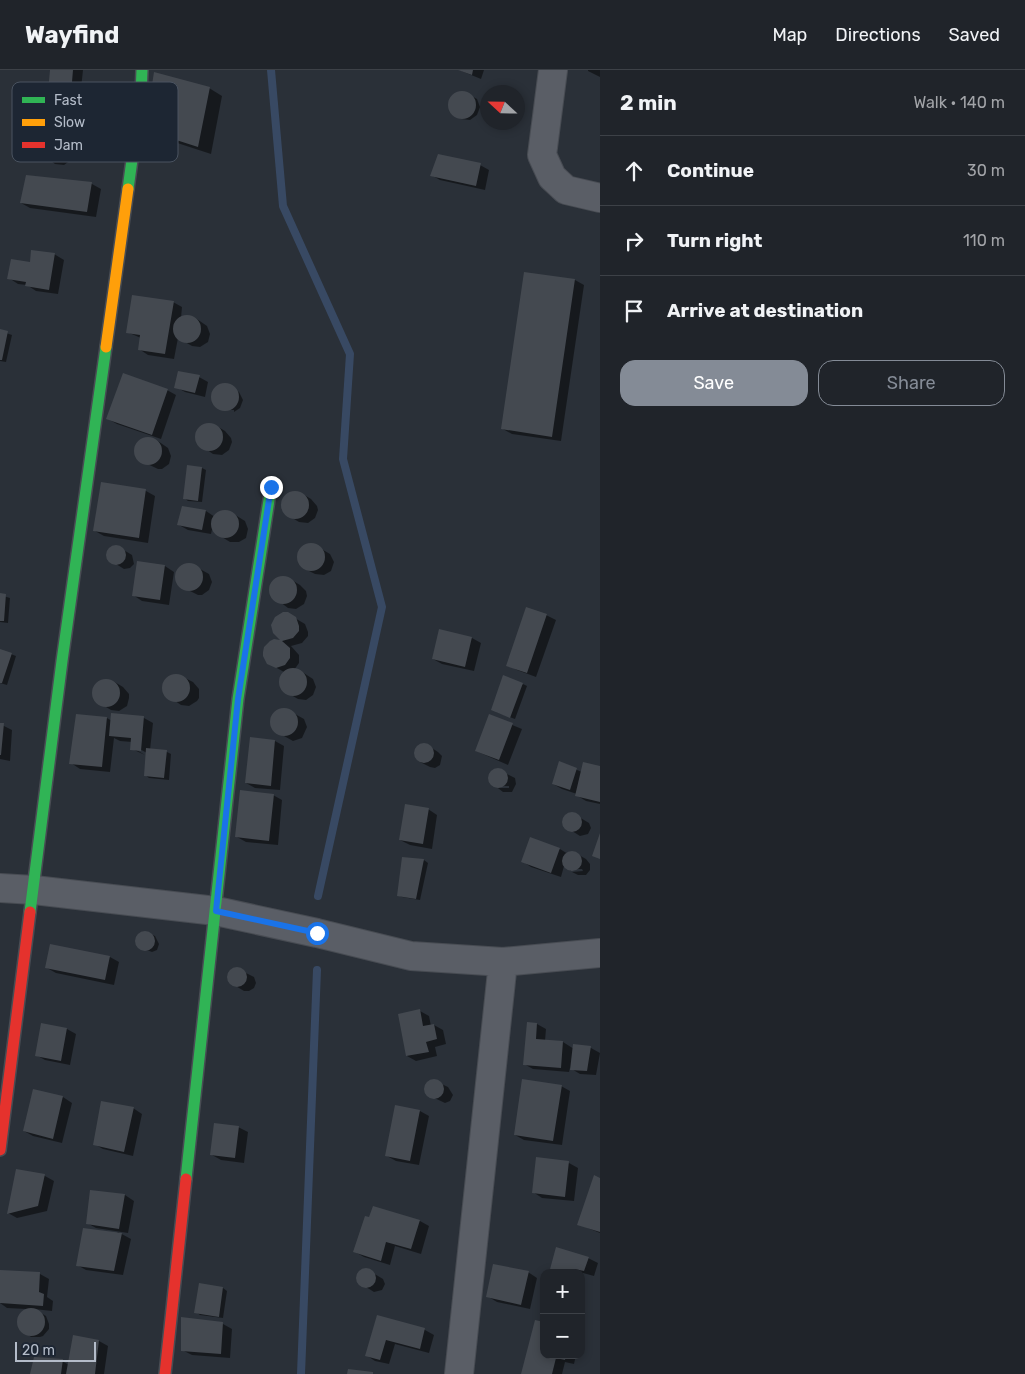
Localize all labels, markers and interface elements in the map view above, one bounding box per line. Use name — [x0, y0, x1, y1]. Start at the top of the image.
text: Wayfind — [25, 21, 119, 49]
text: Map — [772, 24, 807, 46]
text: Directions — [835, 24, 921, 46]
text: Saved — [949, 24, 1000, 46]
legend — [12, 82, 178, 162]
north arrow — [480, 85, 525, 130]
text: 2 min — [620, 90, 677, 115]
text: Fast — [54, 92, 83, 109]
text: Walk · 140 m — [914, 93, 1005, 112]
text: Slow — [54, 114, 85, 131]
text: Jam — [54, 137, 83, 154]
icon: ahead — [620, 157, 648, 185]
text: Continue — [667, 159, 754, 182]
text: 30 m — [967, 161, 1005, 180]
icon: right — [620, 227, 648, 255]
text: Turn right — [667, 229, 762, 252]
text: 110 m — [963, 231, 1005, 250]
icon: arrive — [620, 297, 648, 325]
text: Arrive at destination — [667, 299, 863, 322]
button: Save — [620, 360, 808, 406]
button: Share — [818, 360, 1005, 406]
route end — [260, 476, 283, 499]
route start — [306, 922, 329, 945]
map controls — [540, 1269, 585, 1359]
button: + — [540, 1269, 585, 1314]
button: − — [540, 1314, 585, 1359]
scale bar — [15, 1339, 96, 1362]
text: 20 m — [22, 1342, 55, 1359]

